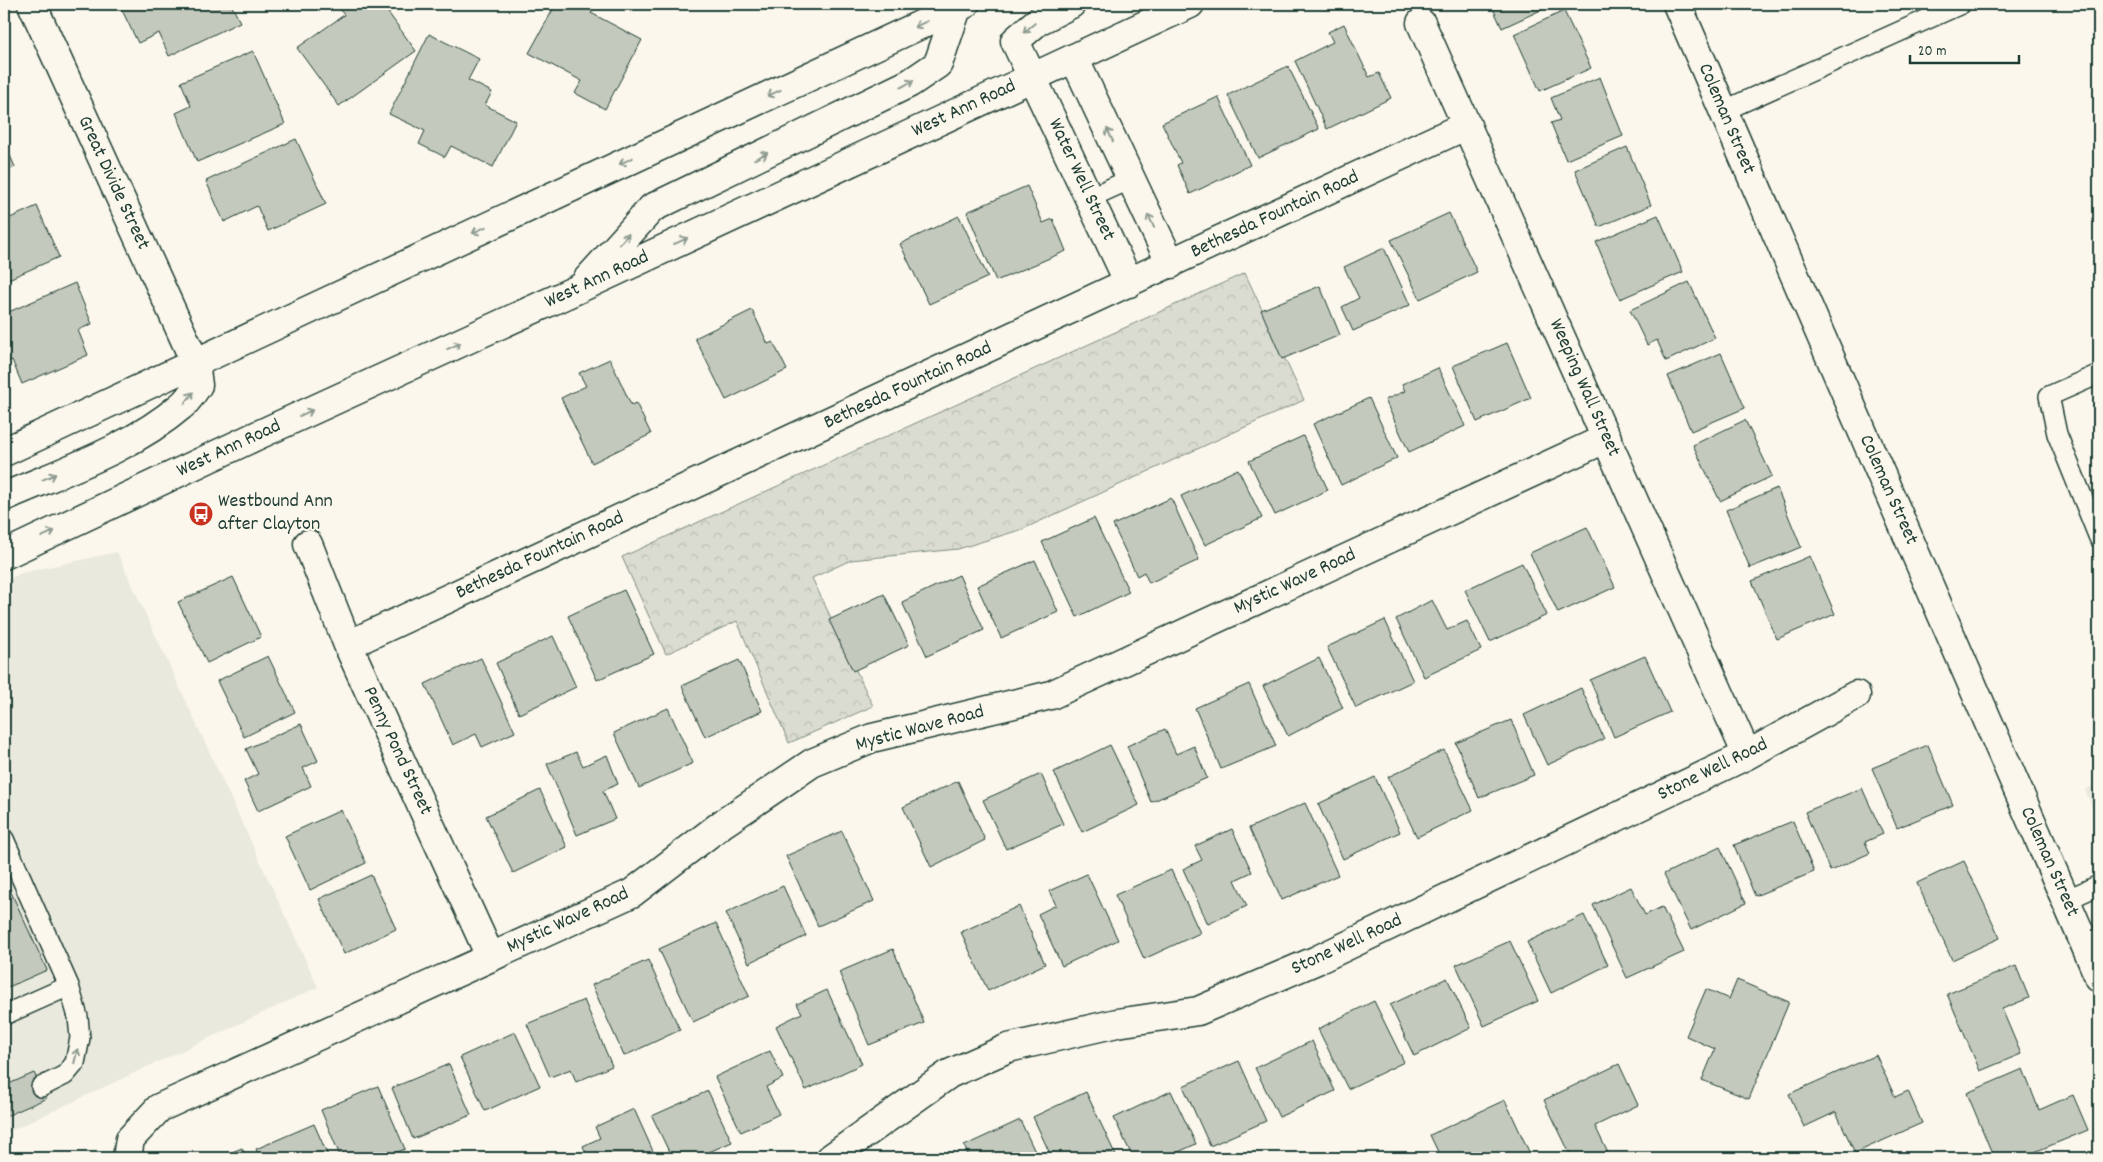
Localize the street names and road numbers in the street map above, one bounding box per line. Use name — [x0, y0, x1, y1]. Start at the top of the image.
street label: Coleman Street — [1690, 59, 1762, 179]
street label: West Ann Road — [907, 73, 1021, 145]
street label: Great Divide Street — [70, 111, 156, 255]
street label: Water Well Street — [1040, 114, 1122, 246]
street label: Bethesda Fountain Road — [1186, 164, 1364, 266]
street label: West Ann Road — [540, 244, 654, 316]
street label: Weeping Wall Street — [1541, 315, 1627, 461]
street label: Bethesda Fountain Road — [819, 335, 997, 437]
street label: West Ann Road — [172, 413, 286, 485]
street label: Coleman Street — [1851, 430, 1925, 550]
street label: Bethesda Fountain Road — [451, 505, 629, 607]
street label: Mystic Wave Road — [1229, 541, 1361, 623]
street label: Penny Pond Street — [355, 682, 439, 820]
street label: Mystic Wave Road — [853, 698, 987, 760]
street label: Stone Well Road — [1653, 731, 1773, 809]
street label: Coleman Street — [2012, 802, 2086, 922]
street label: Mystic Wave Road — [502, 880, 634, 962]
street label: Stone Well Road — [1287, 907, 1407, 983]

